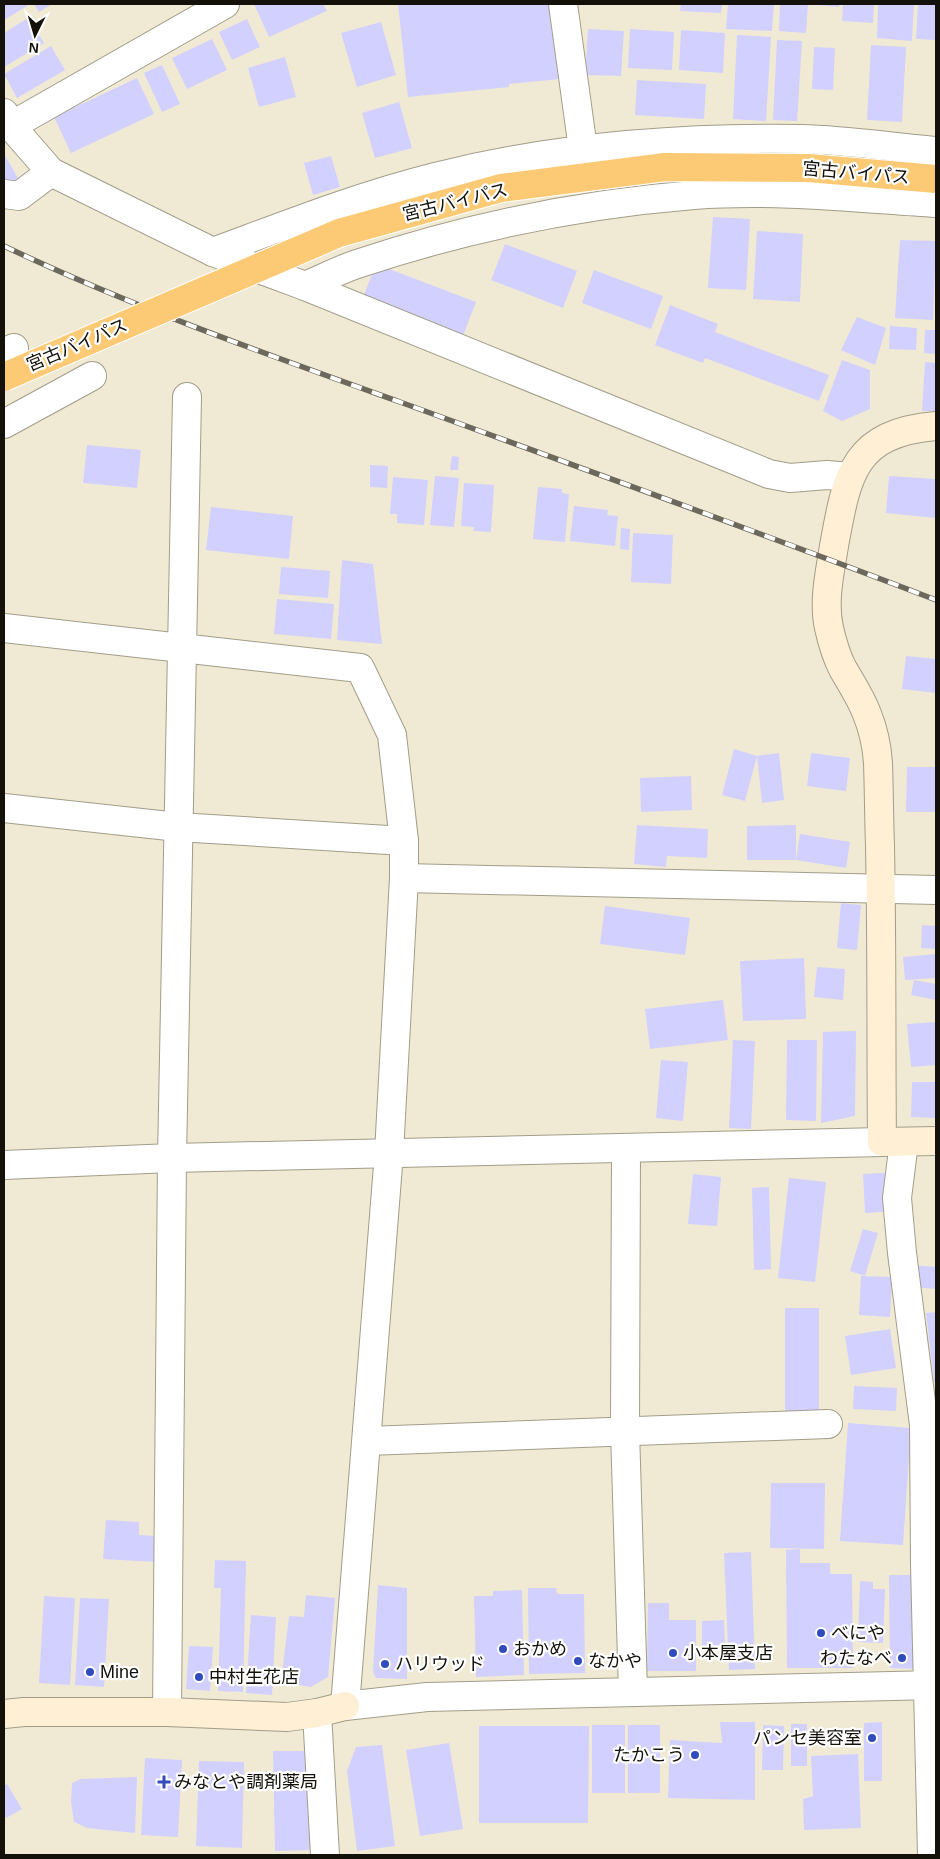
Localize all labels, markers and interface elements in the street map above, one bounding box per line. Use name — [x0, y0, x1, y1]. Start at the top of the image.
north arrow — [10, 10, 60, 60]
text: N — [28, 40, 40, 56]
street label: 宮古バイパス — [802, 158, 910, 188]
street label: 宮古バイパス — [400, 179, 510, 225]
street label: 宮古バイパス — [24, 315, 130, 375]
place label: べにや — [831, 1623, 885, 1643]
marker: べにや — [815, 1627, 827, 1639]
place label: おかめ — [513, 1639, 567, 1659]
marker: おかめ — [497, 1643, 509, 1655]
place label: 小本屋支店 — [683, 1643, 773, 1663]
marker: 小本屋支店 — [667, 1647, 679, 1659]
place label: わたなべ — [820, 1648, 892, 1668]
place label: なかや — [588, 1651, 642, 1671]
marker: わたなべ — [896, 1652, 908, 1664]
place label: ハリウッド — [395, 1654, 485, 1674]
marker: なかや — [572, 1655, 584, 1667]
marker: ハリウッド — [379, 1658, 391, 1670]
place label: Mine — [100, 1662, 139, 1682]
marker: Mine — [84, 1666, 96, 1678]
place label: 中村生花店 — [209, 1667, 299, 1687]
marker: 中村生花店 — [193, 1671, 205, 1683]
place label: パンセ美容室 — [753, 1728, 862, 1748]
marker: パンセ美容室 — [866, 1732, 878, 1744]
place label: たかこう — [613, 1745, 685, 1765]
marker: たかこう — [689, 1749, 701, 1761]
place label: みなとや調剤薬局 — [174, 1772, 318, 1792]
marker: みなとや調剤薬局 — [158, 1776, 170, 1788]

